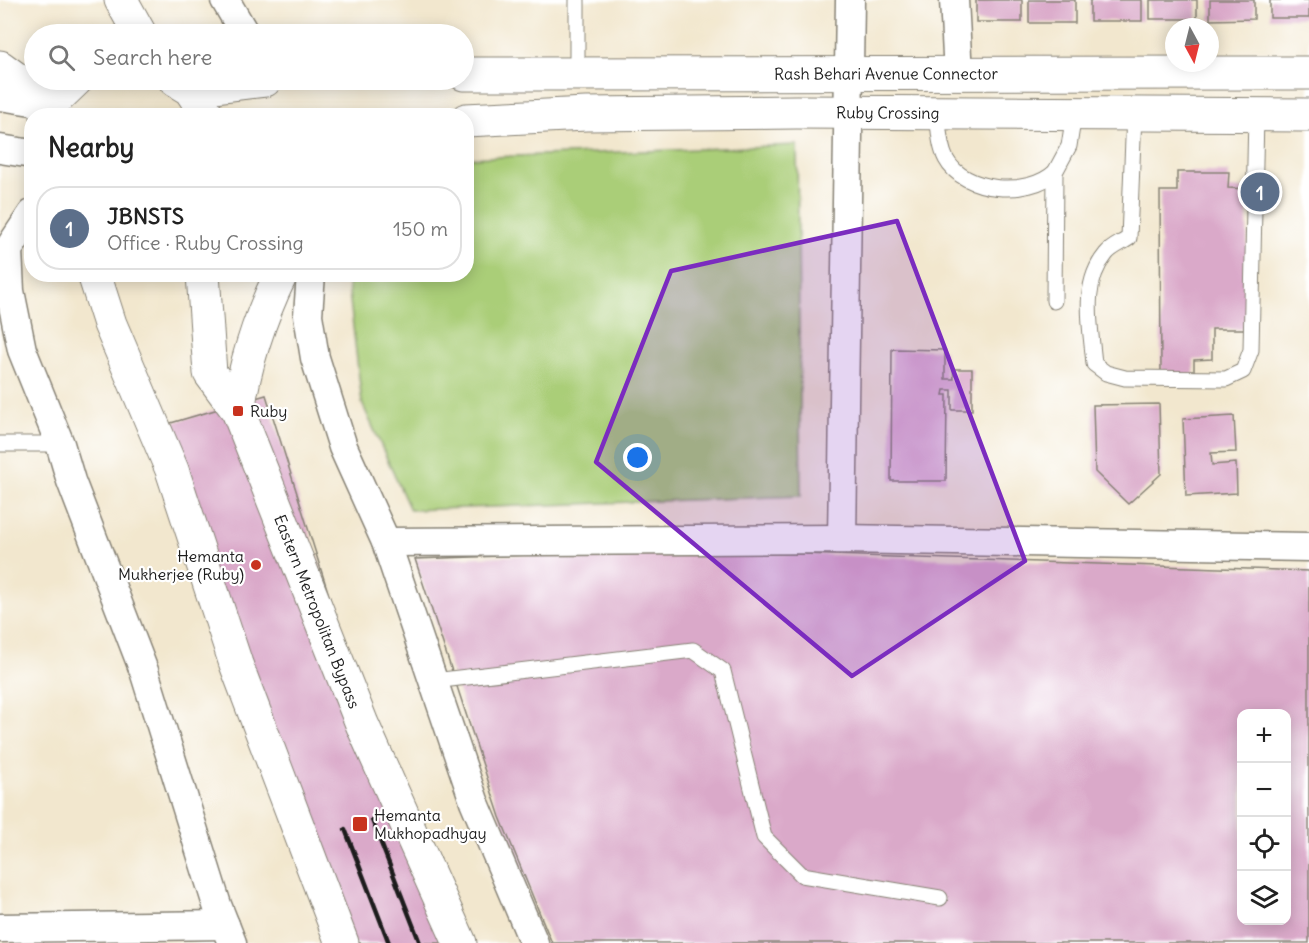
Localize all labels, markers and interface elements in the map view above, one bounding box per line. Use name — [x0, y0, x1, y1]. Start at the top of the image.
north arrow — [1165, 18, 1219, 72]
search box — [24, 24, 474, 90]
icon: search — [45, 41, 78, 74]
text: Search here — [93, 43, 212, 71]
street label: Rash Behari Avenue Connector — [774, 63, 999, 84]
street label: Ruby Crossing — [836, 102, 940, 123]
text: Nearby — [48, 131, 134, 164]
pin: 1 — [1240, 170, 1280, 214]
text: JBNSTS — [107, 202, 184, 230]
text: 1 — [66, 216, 73, 241]
text: 150 m — [393, 216, 448, 241]
text: Office · Ruby Crossing — [107, 230, 304, 255]
place label: Ruby — [250, 401, 287, 421]
marker: Ruby — [231, 404, 245, 418]
your location — [623, 443, 652, 472]
street label: Eastern Metropolitan Bypass — [270, 512, 365, 711]
place label: Hemanta Mukherjee (Ruby) — [118, 546, 244, 584]
marker: Hemanta Mukherjee (Ruby) — [249, 558, 263, 572]
map controls — [1237, 709, 1291, 925]
button: + — [1237, 709, 1291, 763]
button: − — [1237, 763, 1291, 817]
place label: Hemanta Mukhopadhyay — [374, 805, 487, 843]
marker: Hemanta Mukhopadhyay — [351, 815, 369, 833]
button: locate — [1237, 817, 1291, 871]
button: layers — [1237, 871, 1291, 925]

